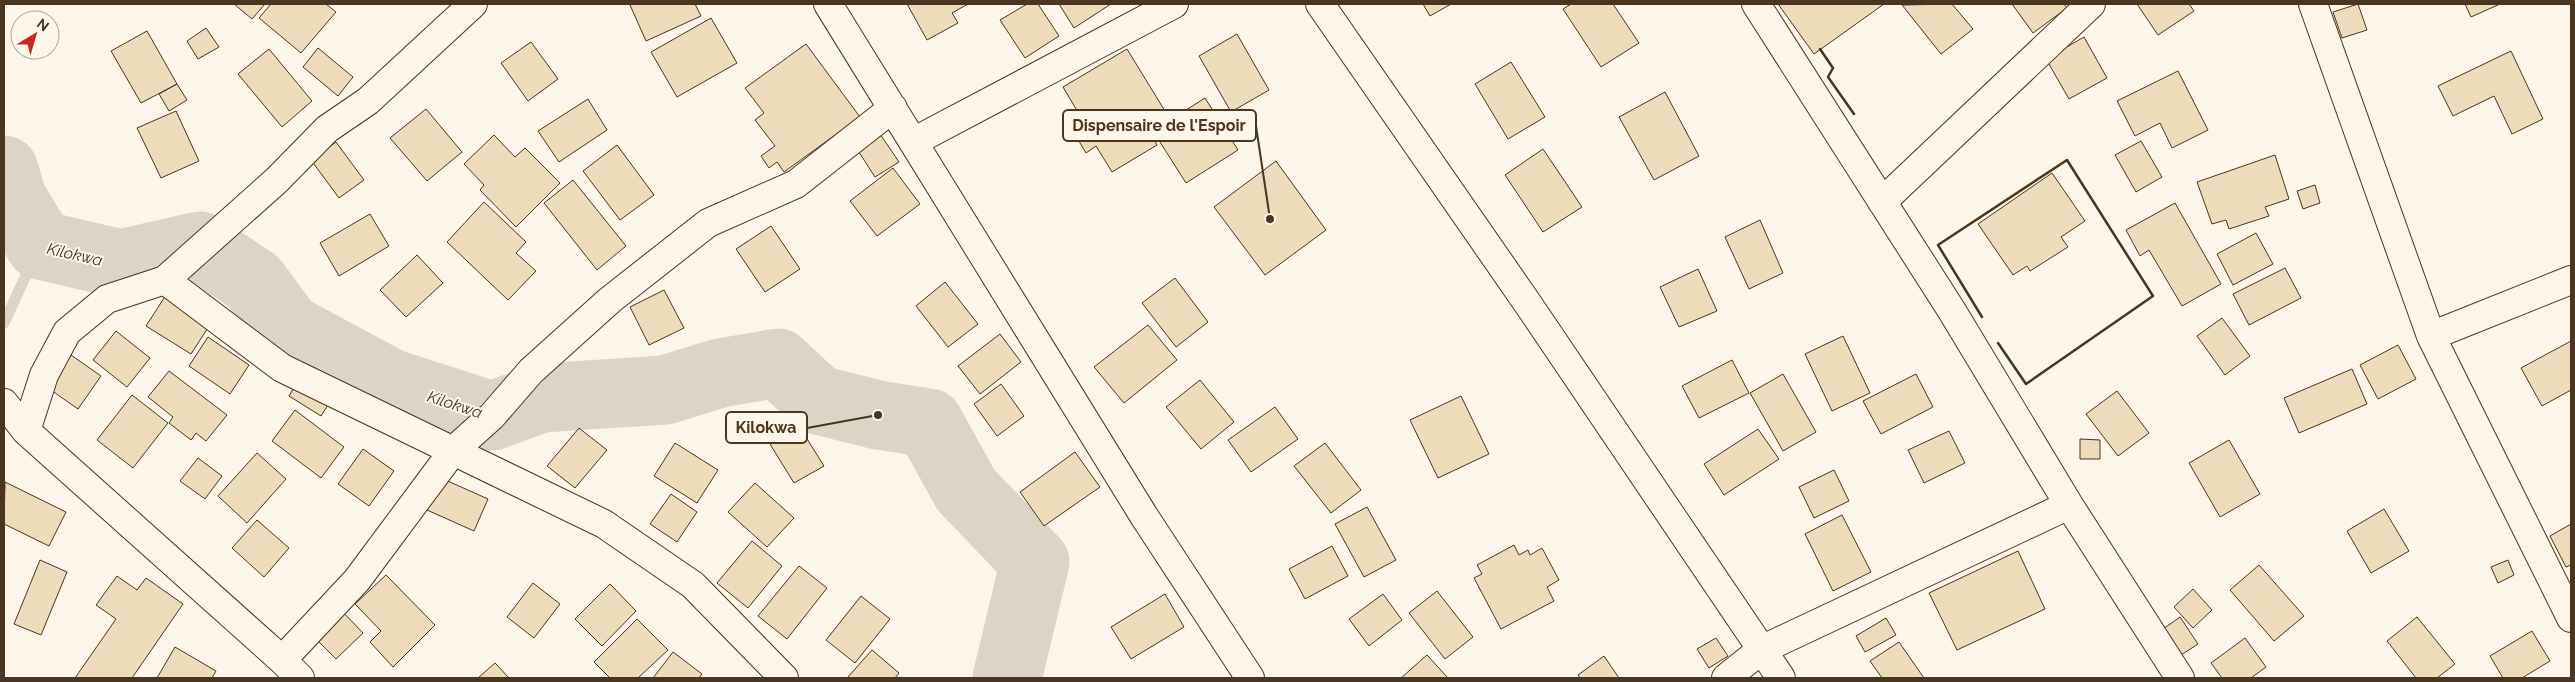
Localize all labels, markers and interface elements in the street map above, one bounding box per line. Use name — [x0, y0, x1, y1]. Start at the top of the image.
north arrow — [10, 10, 60, 60]
text: N — [34, 15, 52, 34]
callout: Dispensaire de l'Espoir — [1063, 110, 1256, 141]
text: Dispensaire de l'Espoir — [1072, 116, 1246, 135]
water label: Kilokwa — [45, 239, 105, 270]
water label: Kilokwa — [425, 387, 485, 422]
callout: Kilokwa — [726, 412, 807, 443]
text: Kilokwa — [736, 418, 796, 437]

